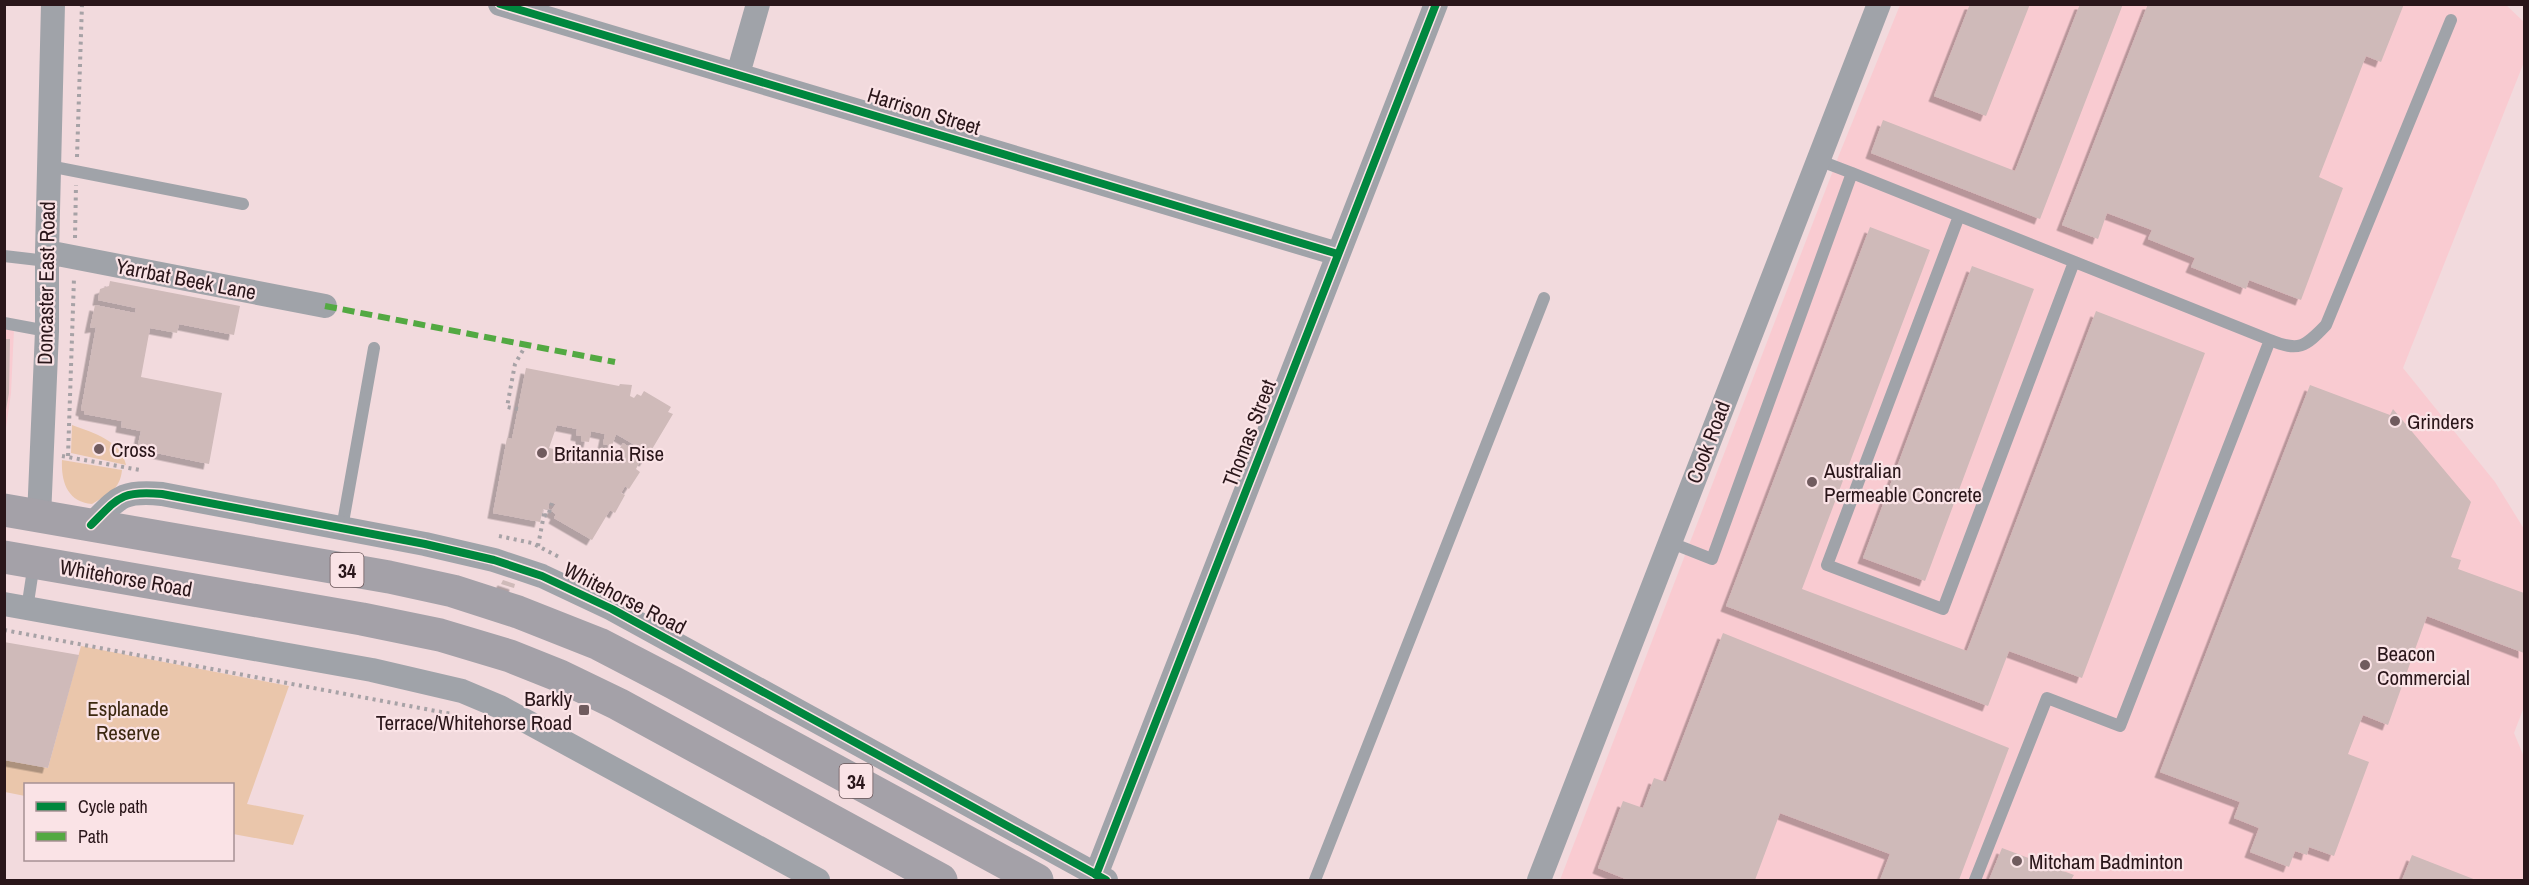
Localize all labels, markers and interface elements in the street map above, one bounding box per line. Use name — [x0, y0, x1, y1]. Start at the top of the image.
street label: Harrison Street — [864, 80, 984, 142]
street label: Doncaster East Road — [30, 201, 62, 365]
street label: Yarrbat Beek Lane — [113, 251, 259, 307]
street label: Thomas Street — [1215, 375, 1283, 491]
street label: Cook Road — [1679, 397, 1737, 487]
place label: Grinders — [2407, 407, 2474, 436]
marker: Grinders — [2388, 414, 2402, 428]
place label: Cross — [111, 435, 156, 464]
place label: Britannia Rise — [554, 439, 664, 468]
marker: Cross — [92, 442, 106, 456]
marker: Britannia Rise — [535, 446, 549, 460]
place label: Australian Permeable Concrete — [1823, 456, 1982, 509]
marker: Australian Permeable Concrete — [1805, 475, 1819, 489]
street label: Whitehorse Road — [57, 552, 195, 604]
road number: 34 — [330, 553, 364, 587]
street label: Whitehorse Road — [559, 555, 691, 641]
place label: Beacon Commercial — [2377, 639, 2470, 692]
marker: Beacon Commercial — [2358, 658, 2372, 672]
place label: Barkly Terrace/Whitehorse Road — [376, 684, 572, 737]
park label: Esplanade Reserve — [87, 694, 169, 747]
marker: Barkly Terrace/Whitehorse Road — [577, 703, 591, 717]
road number: 34 — [840, 764, 872, 798]
legend — [24, 783, 234, 861]
text: Cycle path — [78, 794, 148, 819]
text: Path — [78, 824, 108, 849]
place label: Mitcham Badminton — [2029, 847, 2183, 876]
marker: Mitcham Badminton — [2010, 854, 2024, 868]

